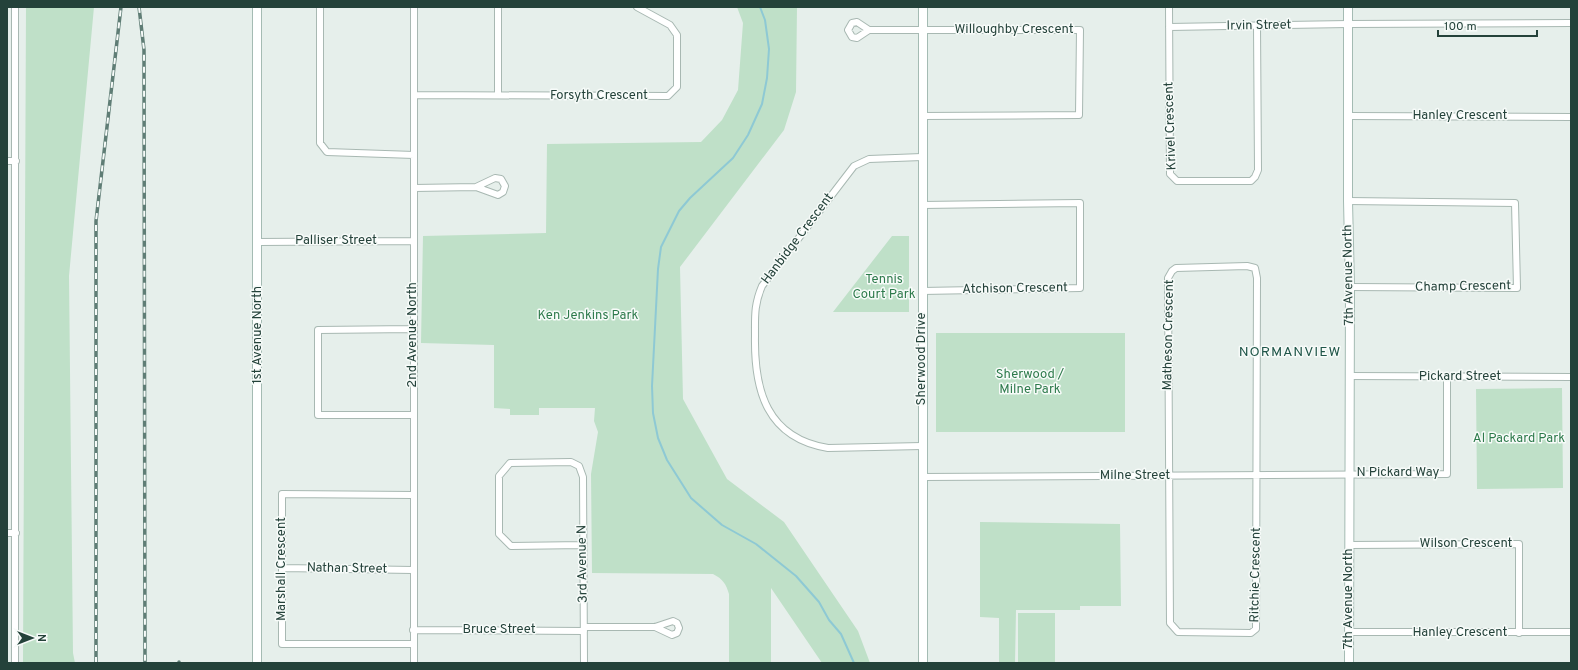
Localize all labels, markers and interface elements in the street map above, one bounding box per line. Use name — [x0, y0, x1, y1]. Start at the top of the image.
scale bar — [1438, 12, 1537, 38]
street label: Irvin Street — [1226, 17, 1292, 35]
text: 100 m — [1444, 19, 1477, 35]
street label: Willoughby Crescent — [954, 22, 1074, 38]
street label: Krivel Crescent — [1161, 81, 1181, 171]
street label: Forsyth Crescent — [550, 88, 648, 104]
street label: Hanley Crescent — [1413, 108, 1508, 124]
street label: Hanbidge Crescent — [759, 190, 838, 288]
street label: 7th Avenue North — [1340, 224, 1358, 326]
street label: Palliser Street — [295, 233, 377, 249]
park label: Tennis Court Park — [852, 272, 916, 303]
street label: Champ Crescent — [1415, 278, 1511, 296]
street label: Matheson Crescent — [1160, 279, 1178, 391]
street label: Atchison Crescent — [962, 280, 1068, 298]
street label: 2nd Avenue North — [405, 282, 421, 388]
street label: 1st Avenue North — [250, 286, 266, 384]
park label: Ken Jenkins Park — [538, 308, 638, 324]
street label: Sherwood Drive — [914, 313, 930, 405]
district label: NORMANVIEW — [1239, 344, 1341, 361]
park label: Sherwood / Milne Park — [996, 367, 1065, 398]
street label: Pickard Street — [1419, 369, 1501, 385]
park label: Al Packard Park — [1473, 431, 1565, 447]
street label: N Pickard Way — [1357, 465, 1440, 481]
street label: Milne Street — [1100, 468, 1170, 484]
street label: Marshall Crescent — [274, 517, 290, 621]
street label: 3rd Avenue N — [574, 525, 592, 603]
street label: Ritchie Crescent — [1247, 527, 1265, 623]
street label: Wilson Crescent — [1420, 536, 1513, 552]
street label: 7th Avenue North — [1341, 548, 1357, 650]
street label: Nathan Street — [307, 560, 388, 578]
north arrow — [12, 618, 52, 658]
street label: Bruce Street — [462, 622, 536, 638]
street label: Hanley Crescent — [1413, 625, 1508, 641]
text: N — [34, 634, 48, 642]

